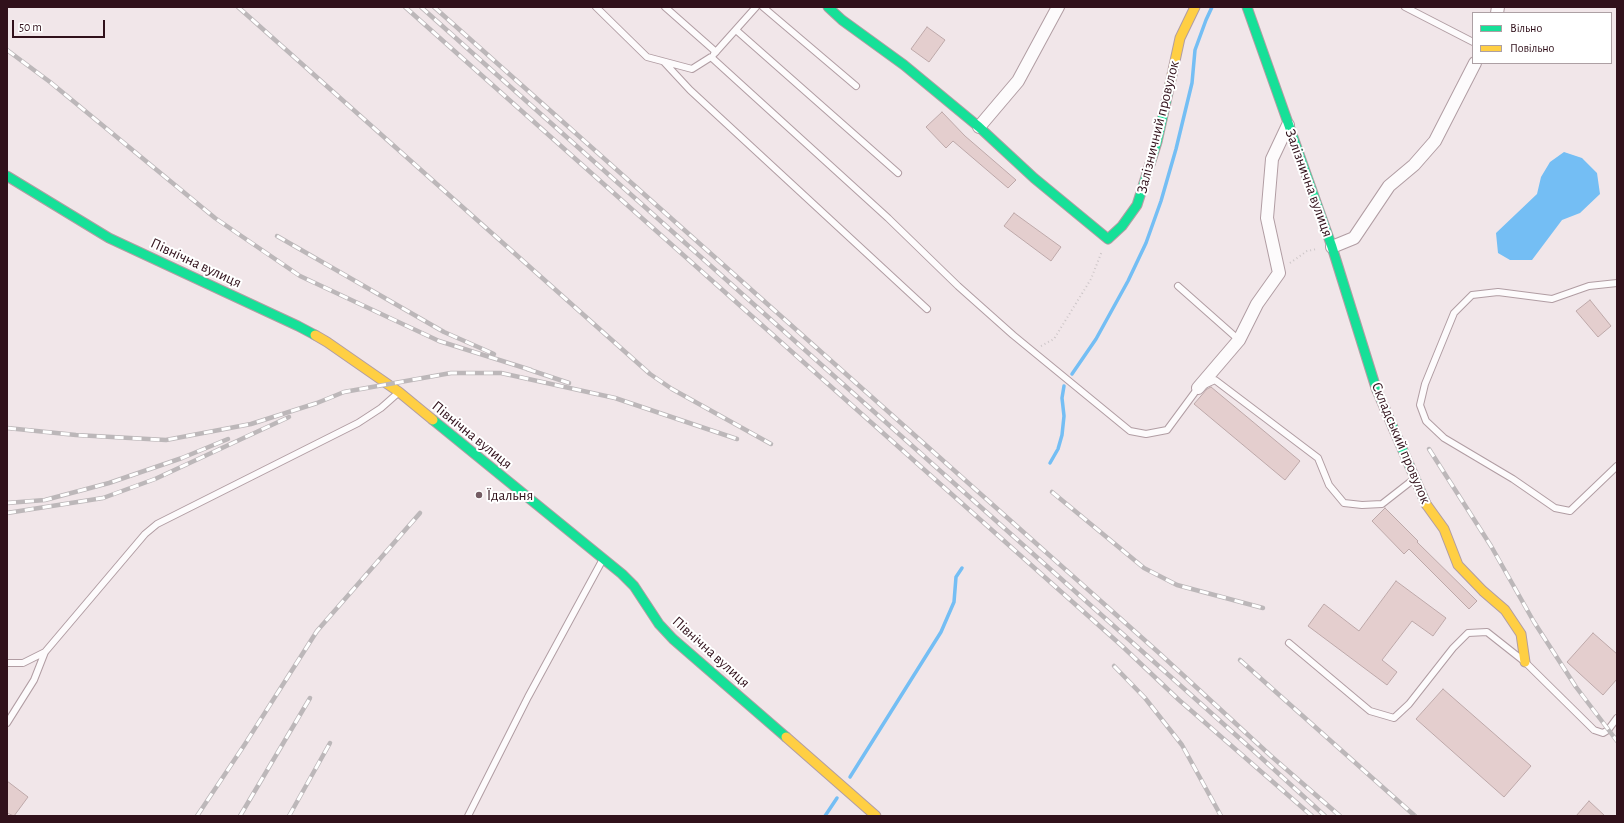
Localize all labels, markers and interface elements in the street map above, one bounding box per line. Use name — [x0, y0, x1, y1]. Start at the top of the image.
scale bar — [14, 12, 107, 38]
legend — [1472, 12, 1612, 64]
text: 50 m — [19, 21, 42, 33]
text: Вільно — [1510, 22, 1542, 34]
text: Повільно — [1510, 42, 1554, 54]
street label: Залізничний провулок — [1133, 59, 1183, 195]
street label: Залізнична вулиця — [1281, 127, 1337, 239]
street label: Північна вулиця — [148, 234, 244, 292]
street label: Складський провулок — [1367, 380, 1435, 506]
street label: Північна вулиця — [428, 397, 516, 473]
place label: Їдальня — [487, 486, 533, 504]
marker: Їдальня — [474, 490, 484, 500]
street label: Північна вулиця — [668, 612, 754, 692]

